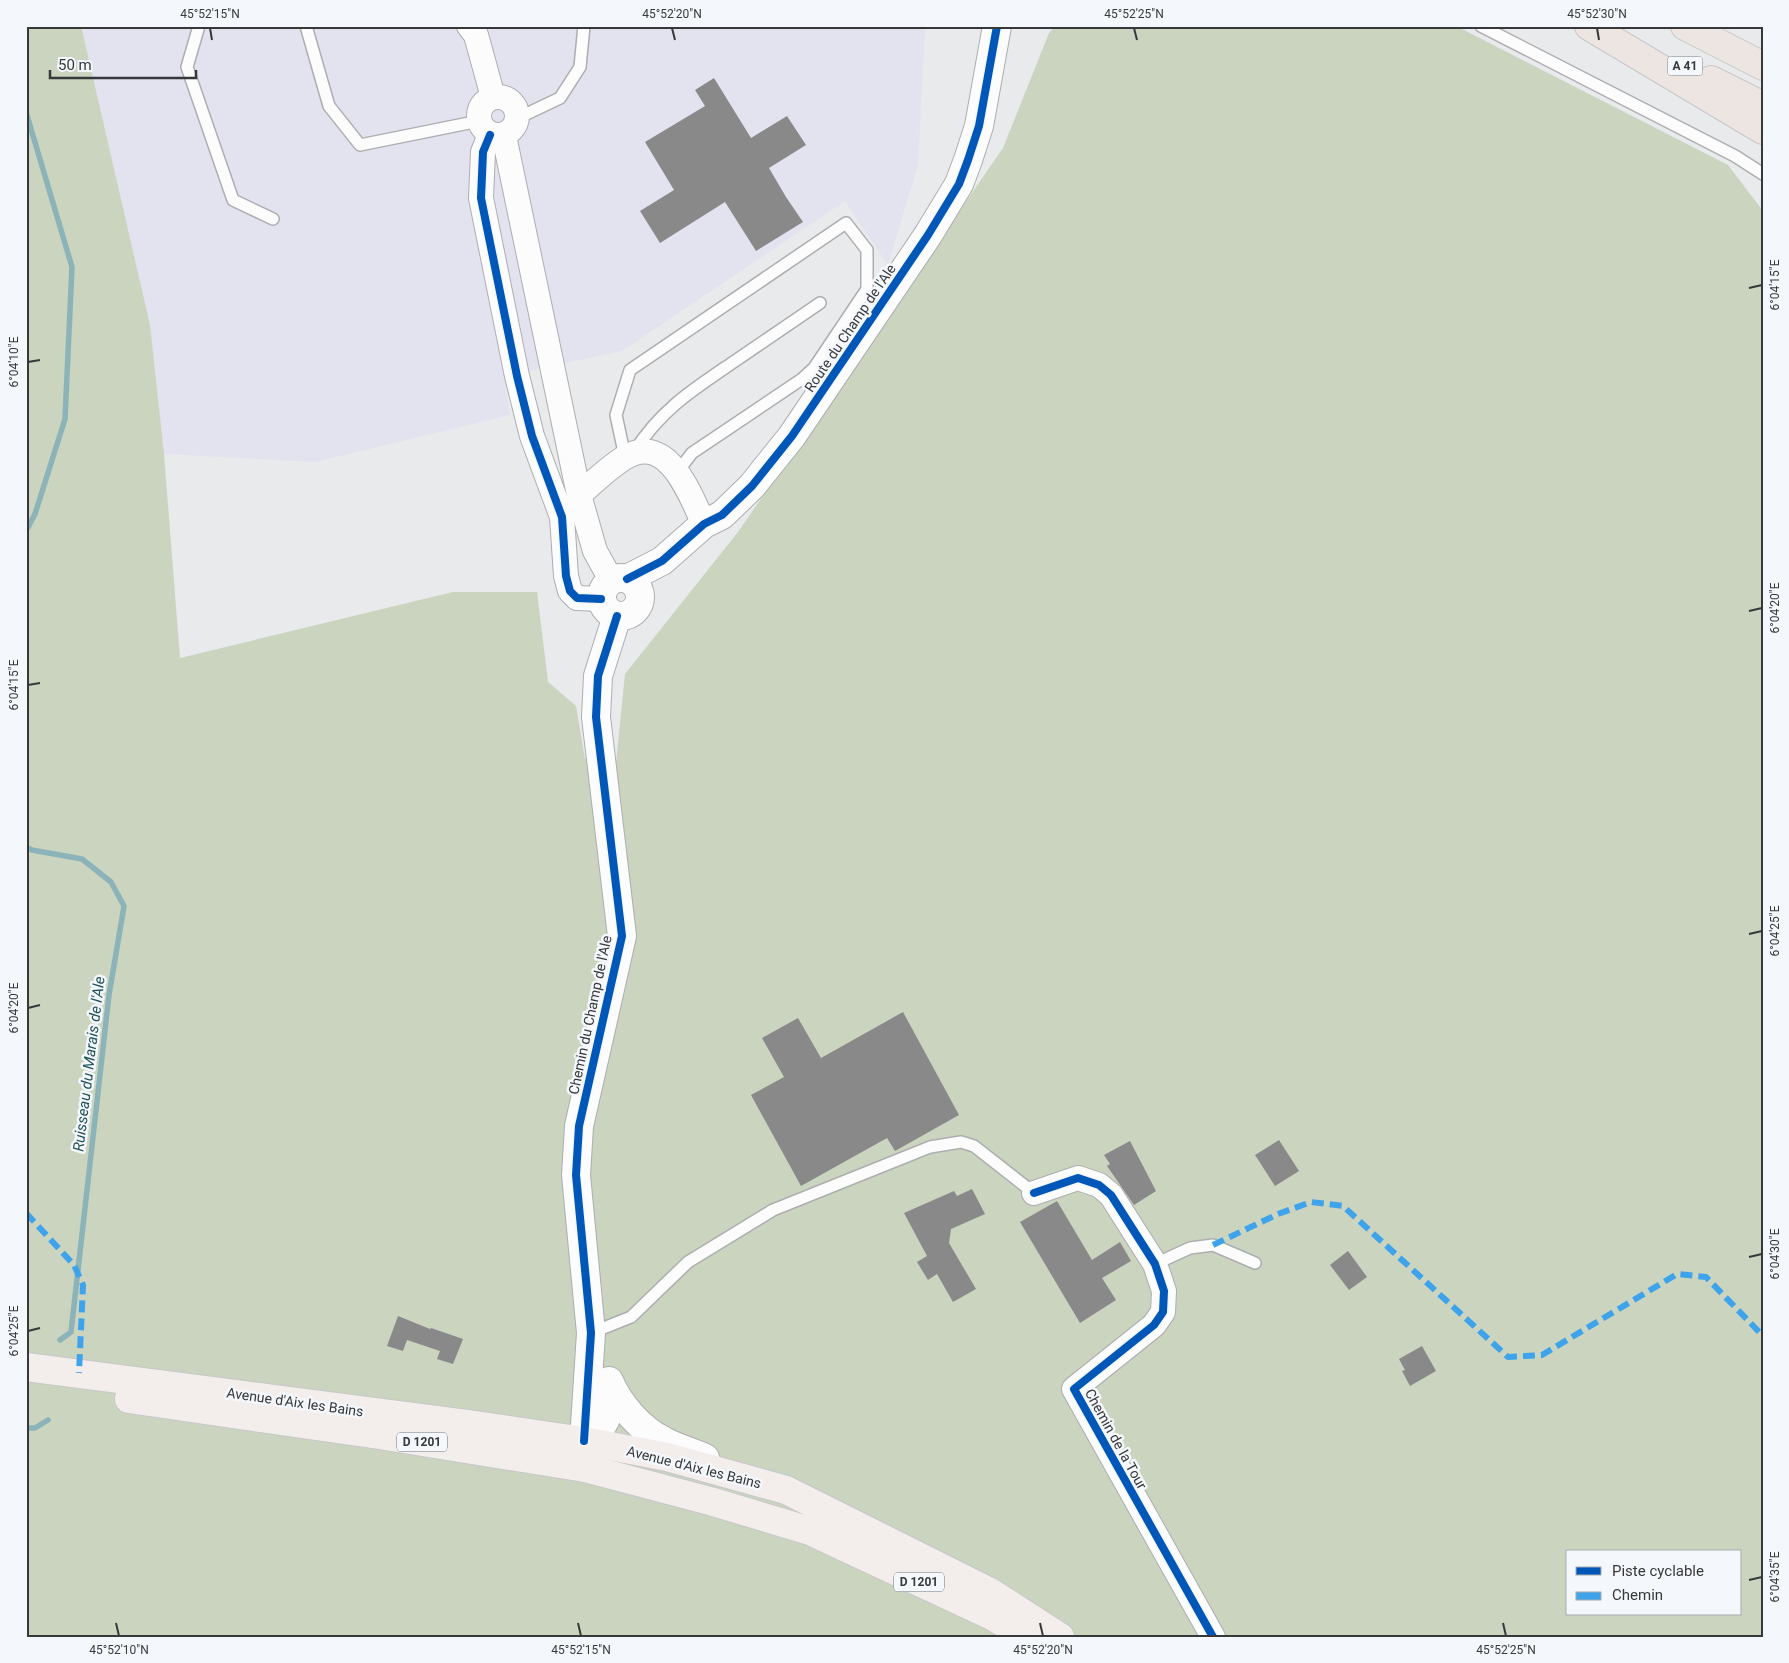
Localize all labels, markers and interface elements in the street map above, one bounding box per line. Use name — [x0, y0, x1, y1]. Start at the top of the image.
text: 45°52'15"N — [180, 7, 240, 21]
text: 45°52'20"N — [642, 7, 702, 21]
text: 45°52'25"N — [1104, 7, 1164, 21]
text: 45°52'30"N — [1567, 7, 1627, 21]
scale bar — [50, 48, 196, 80]
text: 50 m — [58, 56, 92, 74]
road number: A 41 — [1668, 56, 1702, 76]
text: 6°04'15"E — [1768, 259, 1782, 310]
street label: Route du Champ de l'Ale — [801, 261, 899, 395]
text: 6°04'10"E — [7, 336, 21, 387]
text: 6°04'20"E — [1768, 582, 1782, 633]
text: 6°04'15"E — [7, 659, 21, 710]
text: 6°04'25"E — [1768, 905, 1782, 956]
street label: Chemin du Champ de l'Ale — [565, 934, 615, 1096]
water label: Ruisseau du Marais de l'Ale — [69, 975, 109, 1153]
text: 6°04'20"E — [7, 982, 21, 1033]
text: 6°04'30"E — [1768, 1228, 1782, 1279]
text: 6°04'25"E — [7, 1305, 21, 1356]
street label: Avenue d'Aix les Bains — [226, 1384, 364, 1420]
street label: Chemin de la Tour — [1082, 1386, 1150, 1492]
road number: D 1201 — [397, 1432, 447, 1451]
street label: Avenue d'Aix les Bains — [625, 1443, 763, 1491]
legend — [1566, 1550, 1742, 1616]
text: 6°04'35"E — [1768, 1551, 1782, 1602]
text: Piste cyclable — [1612, 1562, 1704, 1580]
road number: D 1201 — [894, 1572, 944, 1591]
text: Chemin — [1612, 1586, 1663, 1604]
text: 45°52'10"N — [89, 1643, 149, 1657]
text: 45°52'15"N — [551, 1643, 611, 1657]
text: 45°52'20"N — [1013, 1643, 1073, 1657]
text: 45°52'25"N — [1476, 1643, 1536, 1657]

